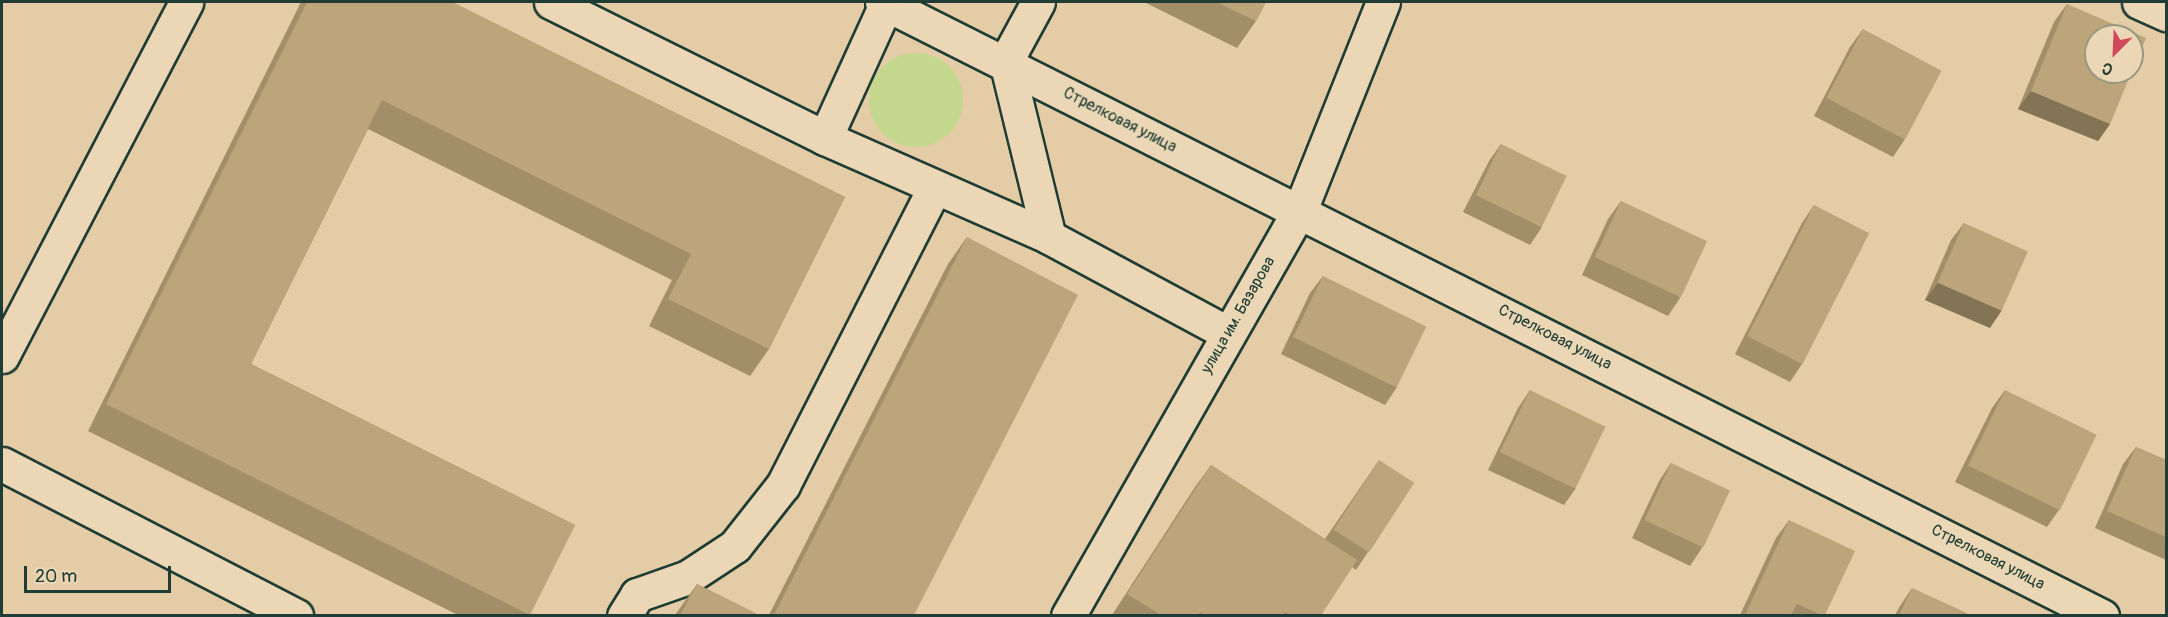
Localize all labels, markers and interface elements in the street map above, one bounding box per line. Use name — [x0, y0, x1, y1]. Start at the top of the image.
north arrow — [2084, 24, 2144, 84]
text: С — [2099, 57, 2116, 80]
street label: Стрелковая улица — [1060, 83, 1180, 157]
street label: улица им. Базарова — [1197, 253, 1279, 377]
street label: Стрелковая улица — [1495, 300, 1615, 374]
street label: Стрелковая улица — [1928, 520, 2048, 594]
scale bar — [27, 554, 174, 592]
text: 20 m — [35, 565, 77, 588]

